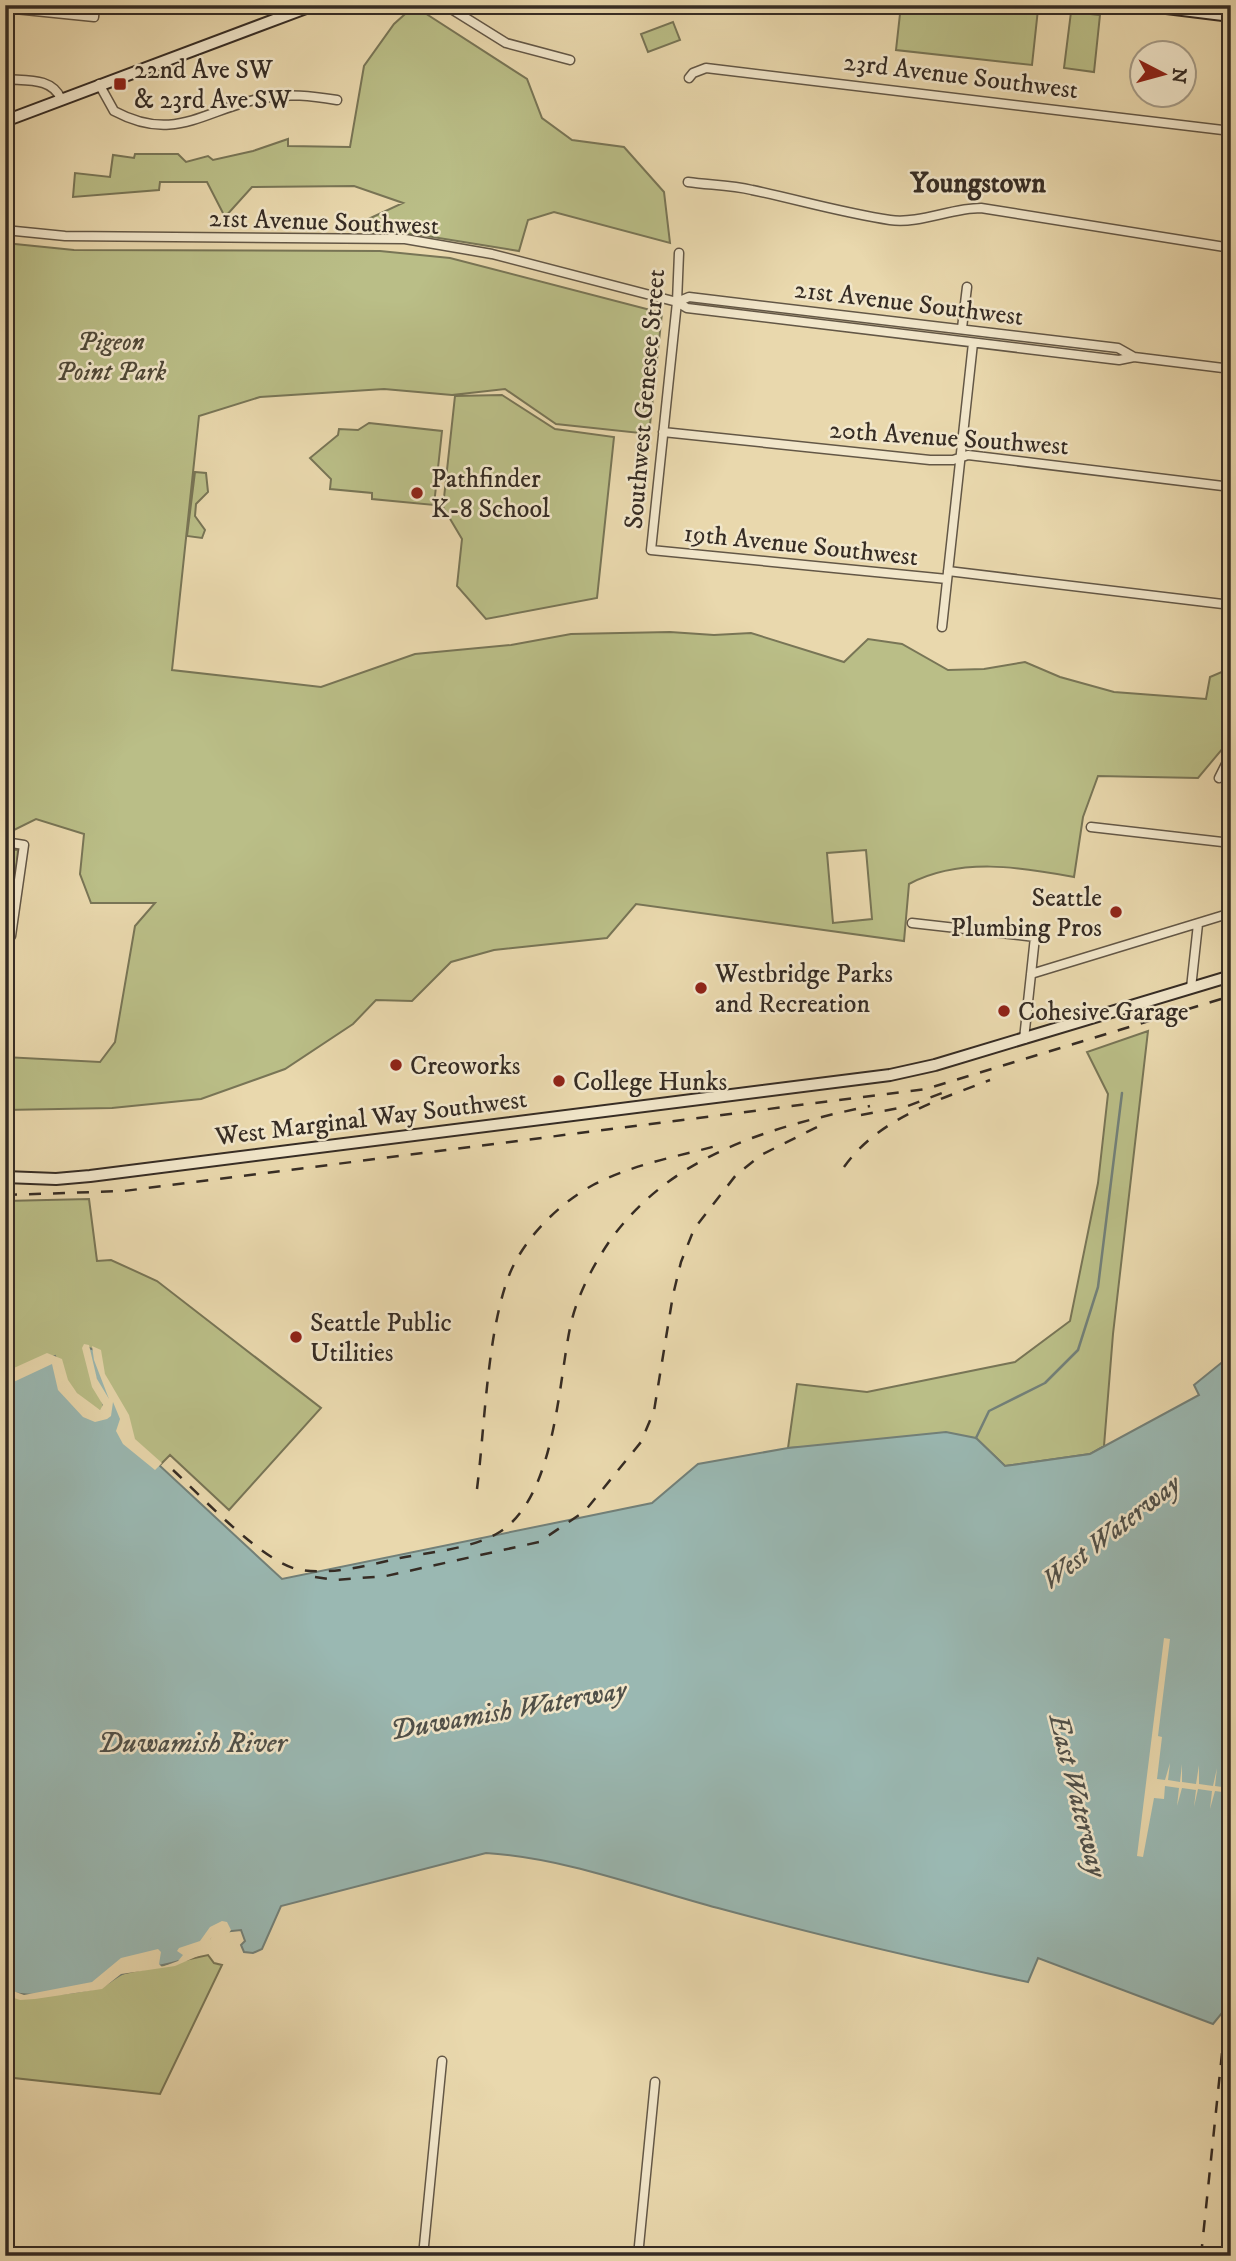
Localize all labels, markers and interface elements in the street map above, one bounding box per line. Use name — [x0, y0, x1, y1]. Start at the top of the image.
north arrow — [1128, 38, 1198, 108]
street label: 23rd Avenue Southwest — [842, 46, 1080, 107]
place label: 22nd Ave SW & 23rd Ave SW — [134, 54, 293, 117]
text: N — [1166, 67, 1191, 85]
marker: 22nd Ave SW & 23rd Ave SW — [112, 76, 128, 92]
district label: Youngstown — [909, 166, 1046, 201]
street label: 21st Avenue Southwest — [208, 202, 440, 243]
street label: Southwest Genesee Street — [618, 268, 673, 531]
street label: 21st Avenue Southwest — [792, 273, 1025, 334]
park label: Pigeon Point Park — [56, 326, 167, 389]
street label: 20th Avenue Southwest — [828, 414, 1070, 463]
place label: Pathfinder K-8 School — [431, 463, 550, 526]
marker: Pathfinder K-8 School — [409, 485, 425, 501]
street label: 19th Avenue Southwest — [682, 517, 920, 574]
place label: Seattle Plumbing Pros — [951, 882, 1102, 945]
marker: Seattle Plumbing Pros — [1108, 904, 1124, 920]
place label: Westbridge Parks and Recreation — [714, 958, 893, 1021]
marker: Westbridge Parks and Recreation — [693, 980, 709, 996]
place label: Cohesive Garage — [1018, 996, 1189, 1029]
marker: Cohesive Garage — [996, 1003, 1012, 1019]
place label: Creoworks — [410, 1050, 521, 1083]
marker: Creoworks — [388, 1057, 404, 1073]
place label: College Hunks — [573, 1066, 727, 1099]
marker: College Hunks — [551, 1073, 567, 1089]
street label: West Marginal Way Southwest — [212, 1083, 529, 1154]
place label: Seattle Public Utilities — [310, 1307, 452, 1370]
marker: Seattle Public Utilities — [288, 1329, 304, 1345]
water label: West Waterway — [1034, 1466, 1189, 1597]
water label: Duwamish Waterway — [387, 1672, 631, 1748]
water label: East Waterway — [1040, 1709, 1115, 1882]
water label: Duwamish River — [98, 1726, 288, 1761]

